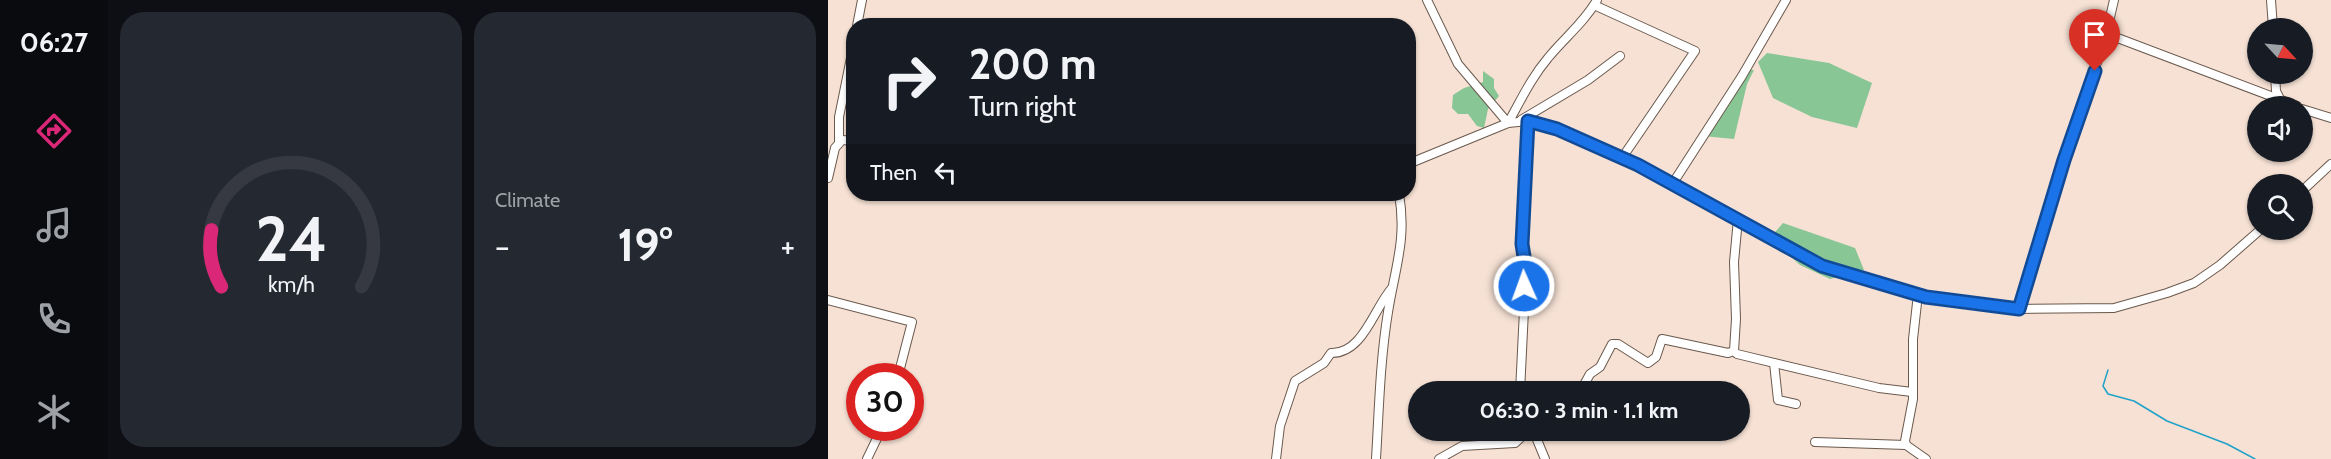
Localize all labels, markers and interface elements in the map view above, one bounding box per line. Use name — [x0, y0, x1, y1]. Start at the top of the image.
pin — [2069, 9, 2120, 71]
icon: arrive — [2078, 18, 2111, 51]
north arrow — [2247, 18, 2313, 84]
map controls — [2247, 18, 2313, 240]
text: 06:27 — [20, 26, 88, 59]
text: 200 m — [969, 38, 1096, 90]
icon: right — [870, 42, 948, 120]
text: Turn right — [969, 90, 1076, 123]
button: sound — [2247, 96, 2313, 162]
icon: directions — [33, 110, 75, 152]
icon: left — [929, 156, 962, 189]
text: Then — [870, 159, 917, 186]
button: search — [2247, 174, 2313, 240]
text: Climate — [495, 188, 560, 212]
text: 24 — [255, 201, 327, 277]
icon: music — [33, 204, 75, 246]
text: 19° — [618, 218, 672, 272]
text: − — [495, 226, 510, 266]
text: + — [780, 226, 795, 266]
position arrow — [1492, 254, 1556, 318]
text: km/h — [268, 271, 314, 297]
icon: phone — [33, 298, 75, 340]
speed limit sign: 30 — [846, 363, 924, 441]
icon: climate — [33, 391, 75, 433]
text: 06:30 · 3 min · 1.1 km — [1480, 397, 1679, 424]

